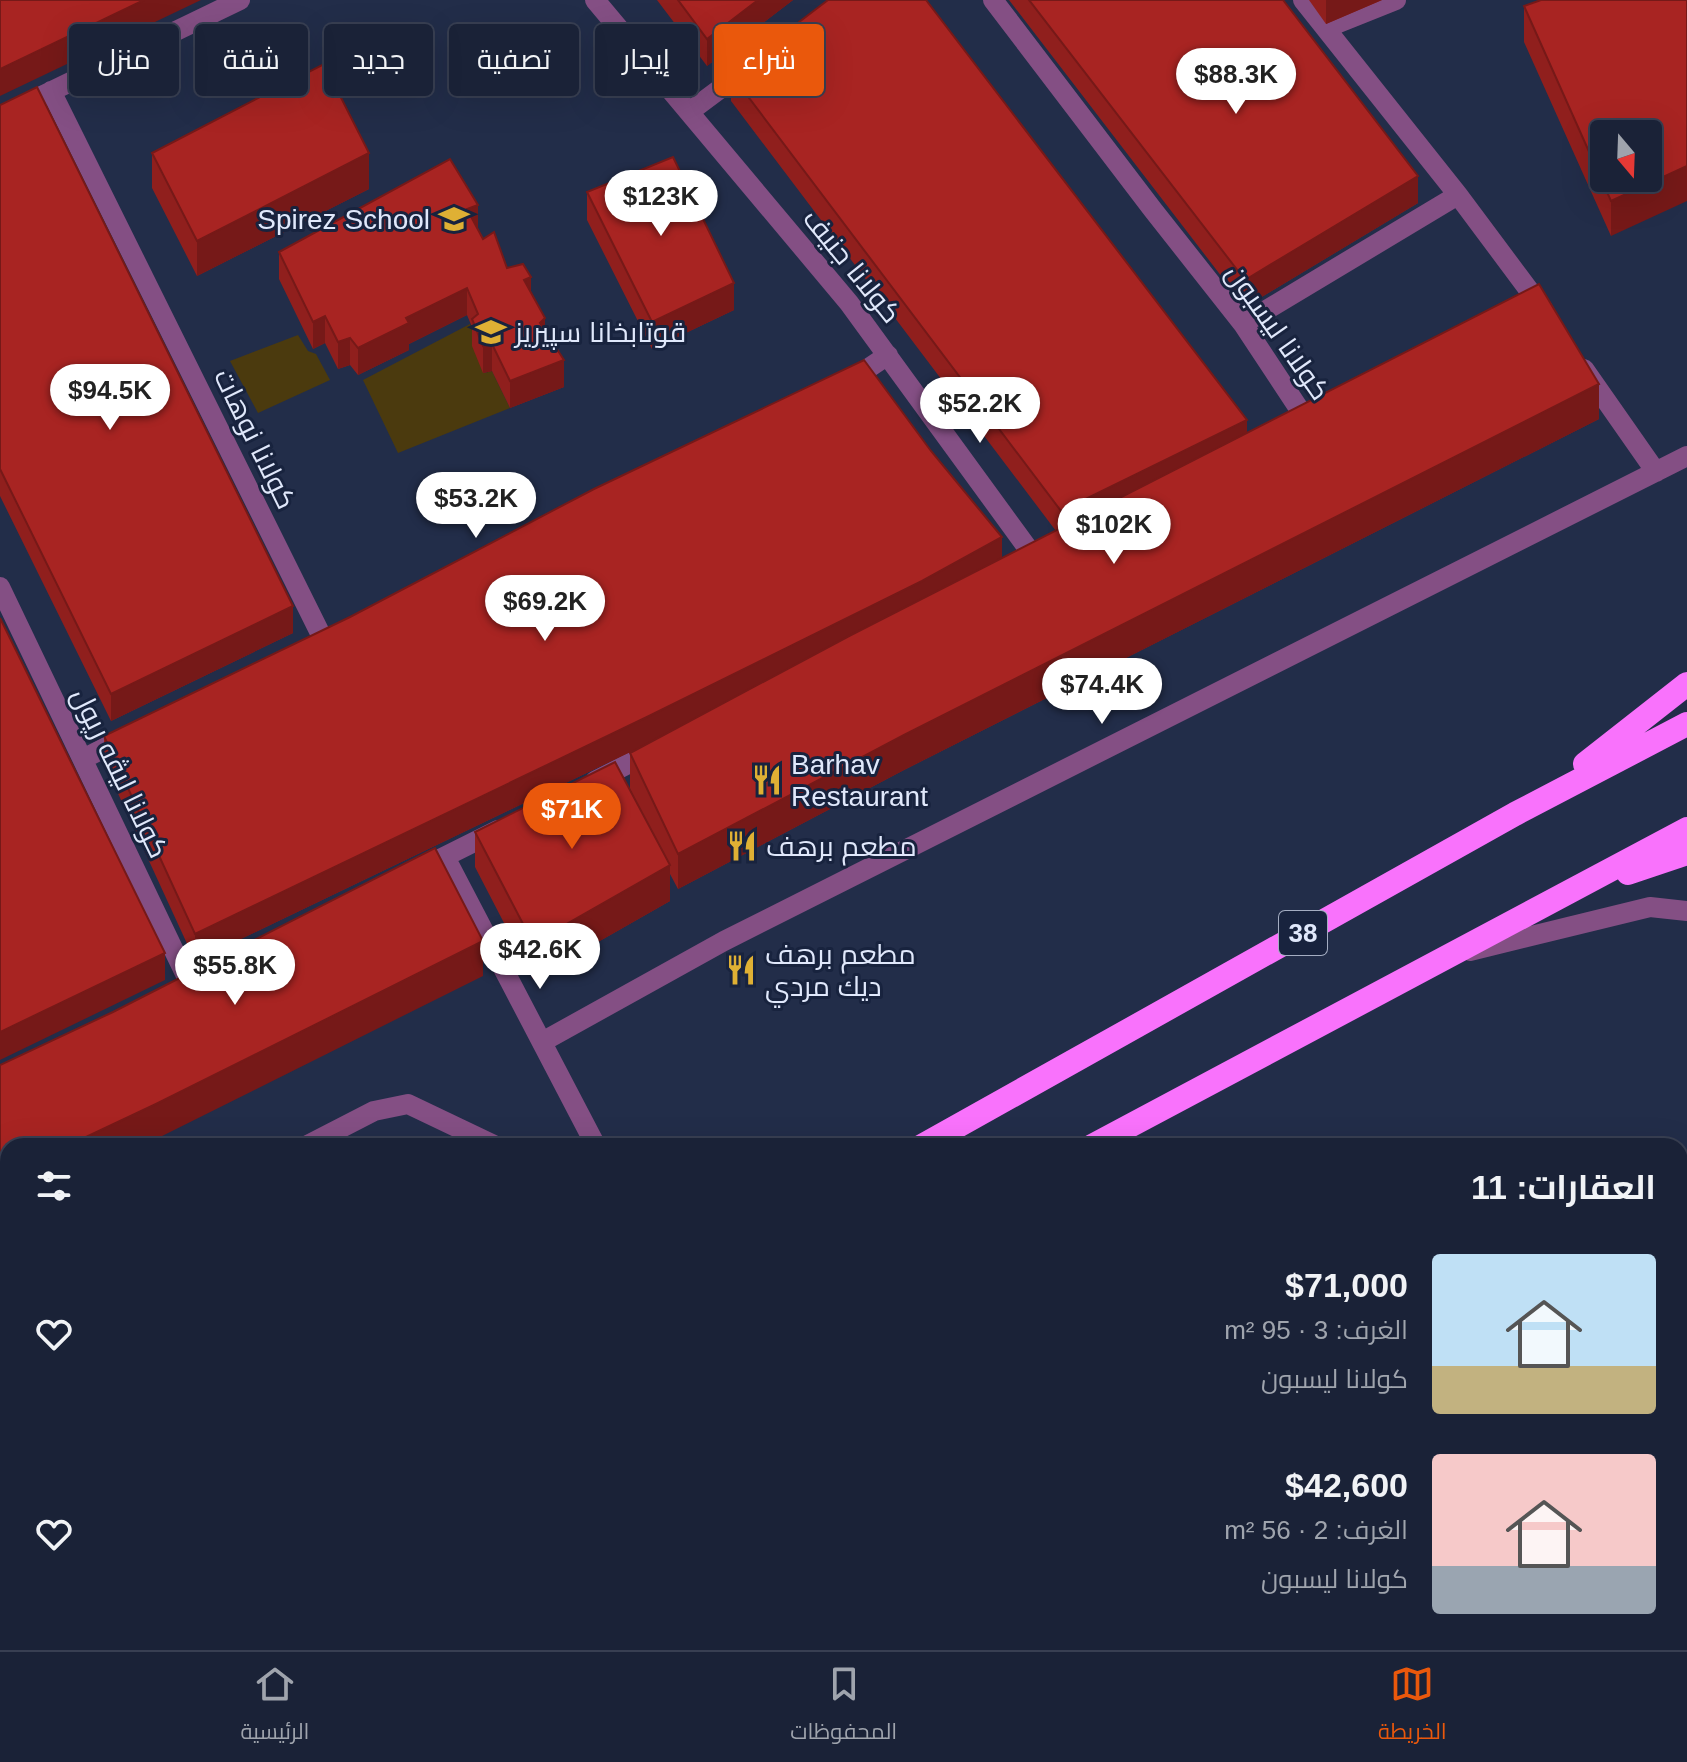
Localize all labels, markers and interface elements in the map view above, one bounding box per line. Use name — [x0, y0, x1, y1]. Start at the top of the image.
chip: منزل — [69, 24, 179, 96]
chip: شقة — [195, 24, 308, 96]
chip: جديد — [324, 24, 433, 96]
chip: تصفية — [449, 24, 579, 96]
chip: إيجار — [595, 24, 698, 96]
chip: شراء — [714, 24, 824, 96]
pin: $88.3K — [1171, 48, 1301, 116]
text: $88.3K — [1194, 59, 1278, 89]
north arrow — [1590, 120, 1662, 192]
map controls — [1590, 120, 1662, 192]
pin: $123K — [605, 170, 717, 238]
text: $123K — [623, 181, 699, 211]
school or university icon: Spirez School — [437, 202, 471, 236]
street label: كولانا جنيف — [797, 203, 907, 329]
place label: Spirez School — [257, 204, 430, 235]
street label: كولانا ليسبون — [1219, 258, 1336, 406]
school or university icon: قوتابخانا سپيريز — [474, 315, 508, 349]
place label: قوتابخانا سپيريز — [513, 317, 686, 350]
pin: $94.5K — [45, 364, 175, 432]
street label: كولانا نوهات — [208, 364, 302, 514]
text: $94.5K — [68, 375, 152, 405]
pin: $52.2K — [915, 377, 1045, 445]
text: $52.2K — [938, 388, 1022, 418]
pin: $53.2K — [411, 472, 541, 540]
text: $53.2K — [434, 483, 518, 513]
pin: $102K — [1058, 498, 1170, 566]
text: $102K — [1076, 509, 1152, 539]
pin: $69.2K — [480, 575, 610, 643]
text: $69.2K — [503, 586, 587, 616]
pin: $74.4K — [1037, 658, 1167, 726]
text: $74.4K — [1060, 669, 1144, 699]
street label: كولانا ليڤه رپول — [63, 683, 174, 864]
place label: Barhav Restaurant — [791, 749, 928, 812]
restaurant icon: Barhav Restaurant — [750, 763, 784, 797]
pin: $71K — [525, 783, 619, 851]
text: $71K — [541, 794, 603, 824]
restaurant icon: مطعم برهف — [725, 829, 759, 863]
place label: مطعم برهف — [766, 831, 917, 866]
road number: 38 — [1279, 911, 1327, 955]
pin: $42.6K — [475, 923, 605, 991]
text: $42.6K — [498, 934, 582, 964]
pin: $55.8K — [170, 939, 300, 1007]
place label: مطعم برهف ديك مردي — [765, 939, 916, 1008]
text: $55.8K — [193, 950, 277, 980]
restaurant icon: مطعم برهف ديك مردي — [724, 953, 758, 987]
icon: filters — [32, 1164, 76, 1208]
text: العقارات: 11 — [1471, 1168, 1656, 1206]
text: $71,000 — [1285, 1266, 1408, 1304]
icon: home — [1496, 1286, 1592, 1382]
icon: heart — [32, 1312, 76, 1356]
text: الغرف: 3 · 95 m² — [1224, 1315, 1408, 1345]
text: كولانا ليسبون — [1261, 1364, 1408, 1394]
text: $42,600 — [1285, 1466, 1408, 1504]
icon: home — [1496, 1486, 1592, 1582]
icon: heart — [32, 1512, 76, 1556]
text: الغرف: 2 · 56 m² — [1224, 1515, 1408, 1545]
text: كولانا ليسبون — [1261, 1564, 1408, 1594]
tab: الرئيسية — [240, 1662, 309, 1752]
tab: المحفوظات — [790, 1662, 897, 1752]
tab: الخريطة — [1378, 1662, 1447, 1752]

